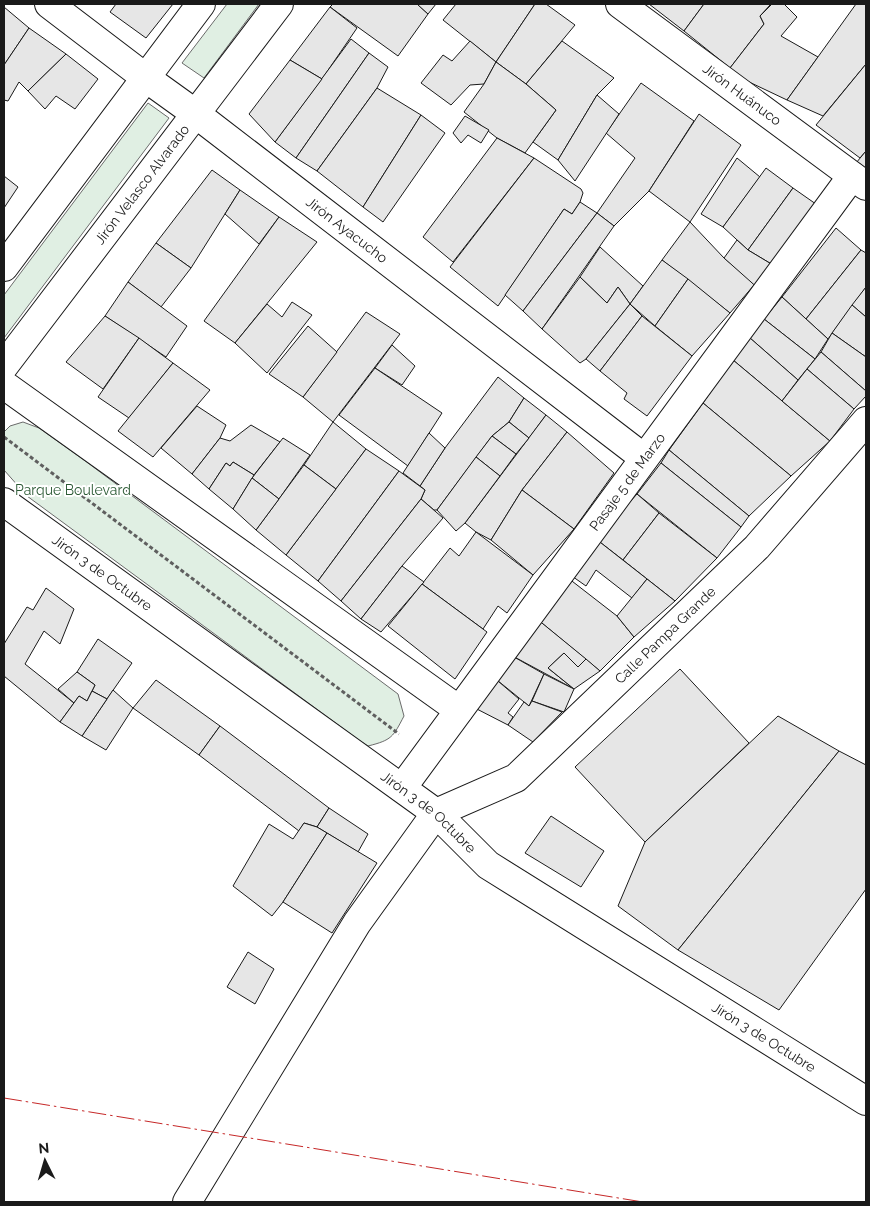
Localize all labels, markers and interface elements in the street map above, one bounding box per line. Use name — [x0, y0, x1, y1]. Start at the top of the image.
street label: Jirón Huánuco — [700, 60, 784, 129]
street label: Jirón Velasco Alvarado — [91, 122, 192, 247]
street label: Jirón Ayacucho — [303, 194, 391, 266]
street label: Pasaje 5 de Marzo — [586, 430, 668, 534]
park label: Parque Boulevard — [15, 482, 131, 498]
street label: Jirón 3 de Octubre — [49, 531, 155, 614]
street label: Calle Pampa Grande — [611, 583, 719, 687]
street label: Jirón 3 de Octubre — [378, 768, 479, 856]
street label: Jirón 3 de Octubre — [709, 999, 819, 1075]
north arrow — [20, 1136, 70, 1186]
text: N — [38, 1140, 50, 1156]

